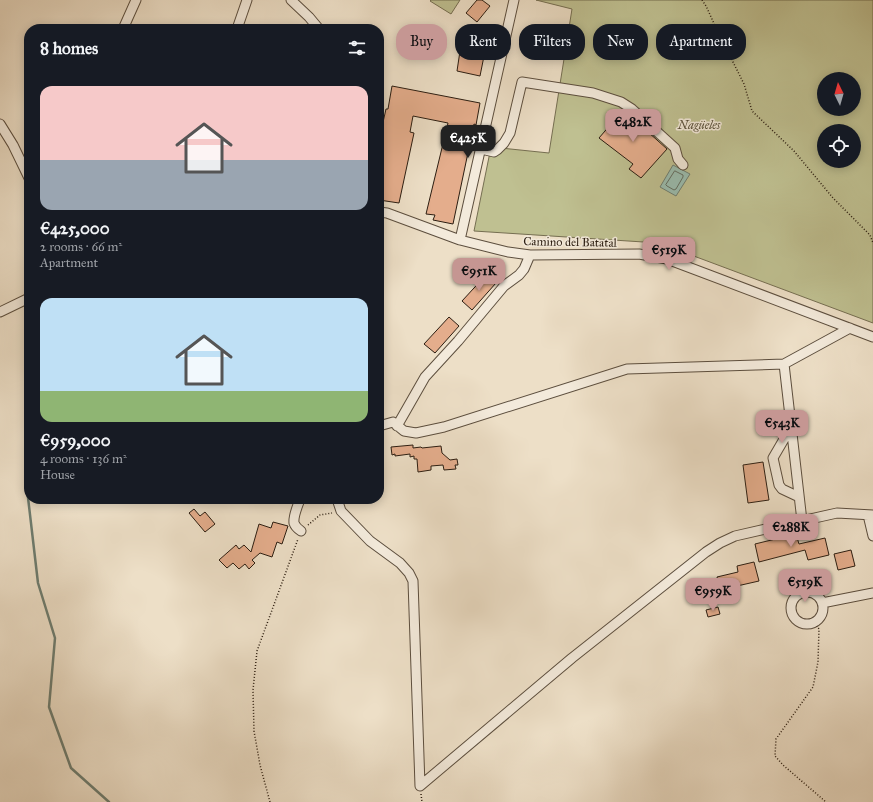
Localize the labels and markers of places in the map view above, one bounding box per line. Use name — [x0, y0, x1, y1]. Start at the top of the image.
pin: €482K — [605, 109, 661, 143]
pin: €425K — [440, 125, 496, 159]
pin: €519K — [641, 237, 697, 271]
pin: €951K — [451, 258, 507, 292]
pin: €543K — [754, 410, 810, 444]
pin: €288K — [763, 514, 819, 548]
pin: €519K — [777, 569, 833, 603]
pin: €959K — [685, 578, 741, 612]

